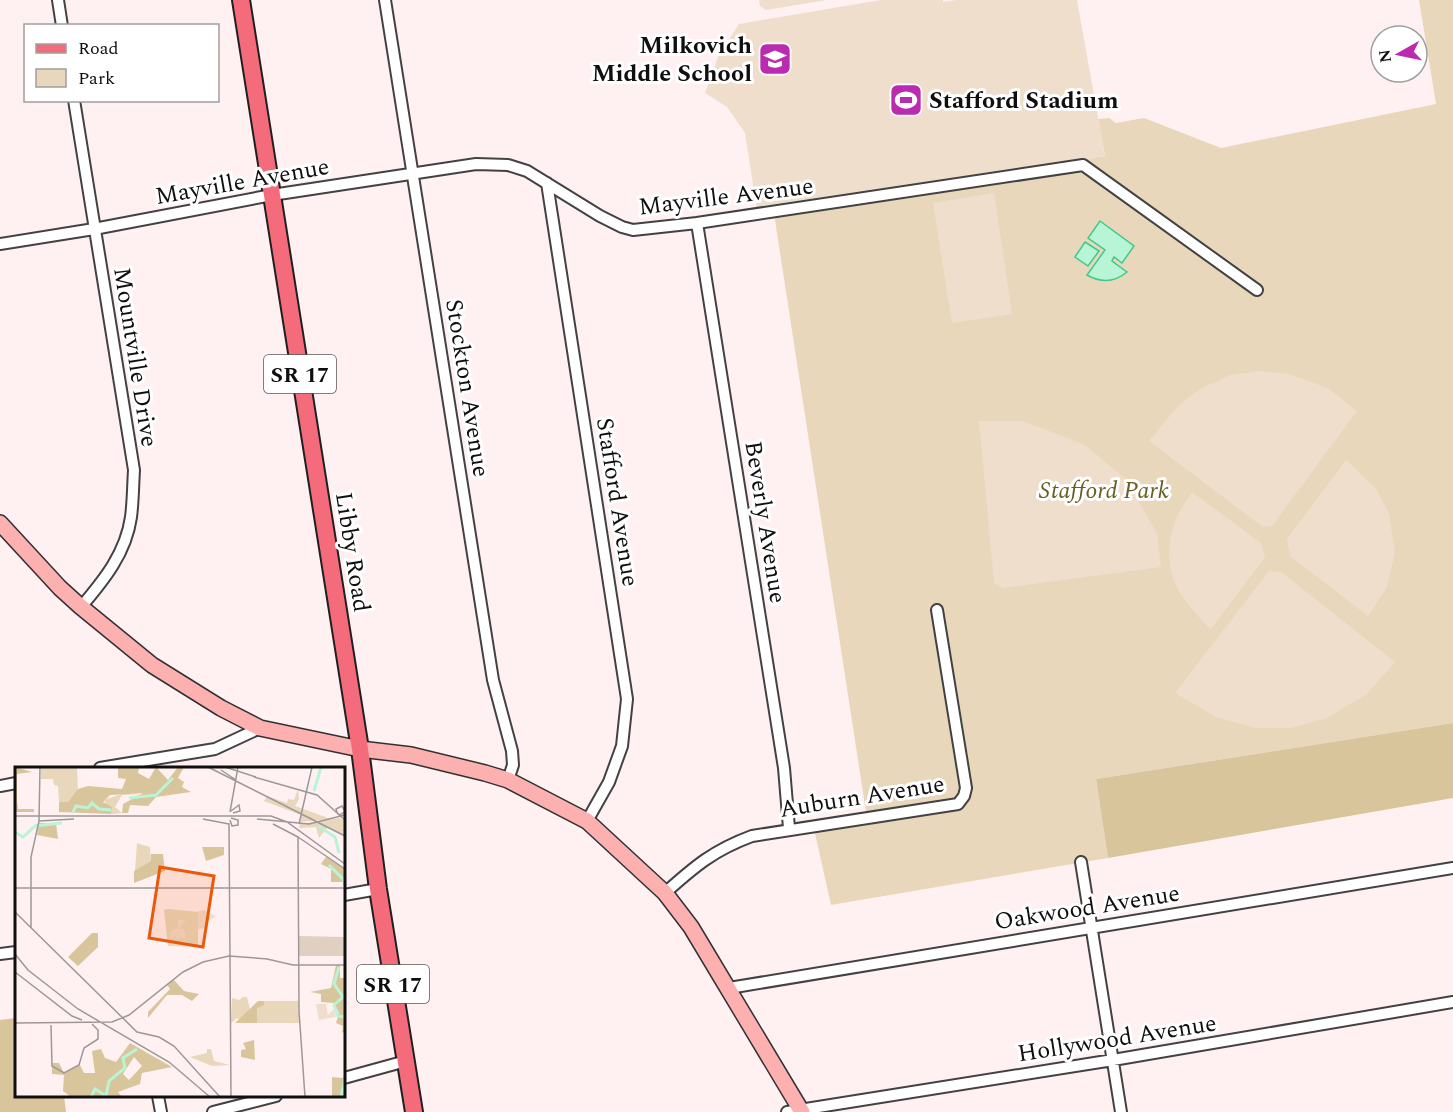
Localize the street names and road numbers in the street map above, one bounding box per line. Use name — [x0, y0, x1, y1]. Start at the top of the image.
street label: Mayville Avenue — [152, 149, 332, 215]
street label: Mayville Avenue — [637, 168, 816, 226]
street label: Mountville Drive — [103, 265, 167, 450]
street label: Stockton Avenue — [435, 297, 499, 480]
road number: SR 17 — [264, 355, 336, 393]
street label: Stafford Avenue — [586, 415, 648, 589]
street label: Beverly Avenue — [734, 438, 796, 606]
street label: Libby Road — [325, 490, 379, 615]
street label: Auburn Avenue — [777, 766, 947, 828]
street label: Oakwood Avenue — [992, 876, 1182, 940]
road number: SR 17 — [357, 965, 429, 1003]
street label: Hollywood Avenue — [1015, 1005, 1219, 1072]

